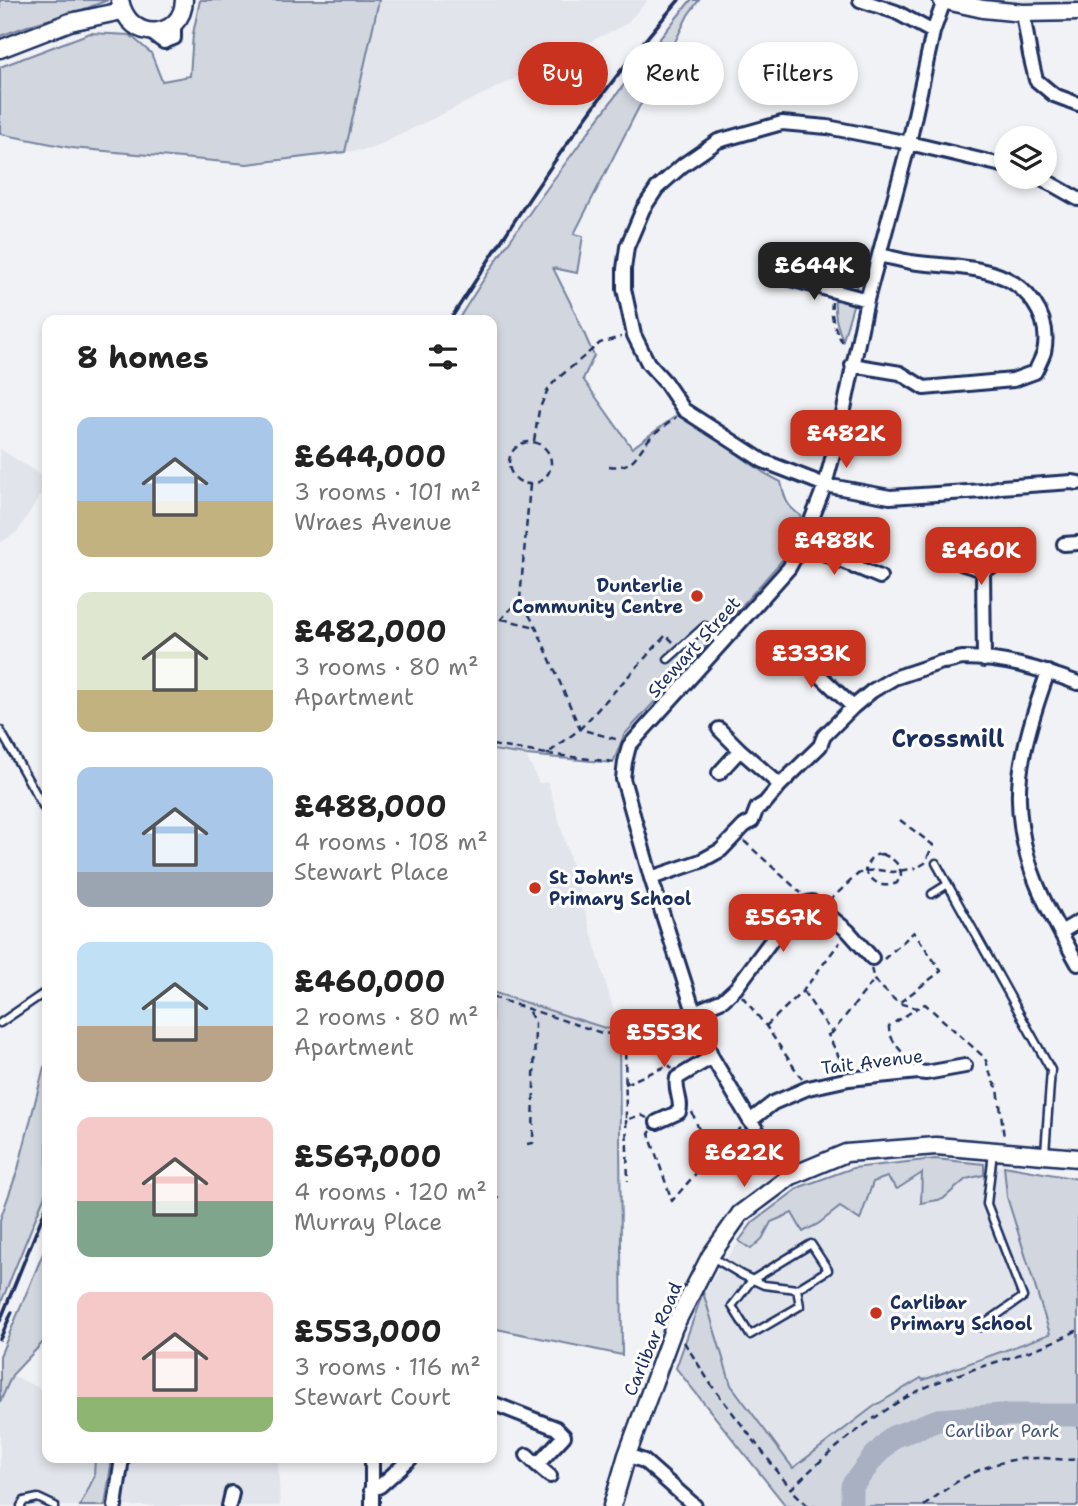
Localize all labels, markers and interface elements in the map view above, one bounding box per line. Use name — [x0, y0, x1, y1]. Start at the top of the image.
chip: Buy — [518, 42, 608, 105]
chip: Rent — [622, 42, 724, 105]
chip: Filters — [738, 42, 858, 105]
map controls — [994, 126, 1057, 189]
button: layers — [994, 126, 1057, 189]
pin: £644K — [765, 243, 863, 302]
text: £644K — [774, 250, 854, 280]
text: 8 homes — [77, 337, 209, 378]
icon: filters — [424, 338, 462, 376]
pin: £482K — [797, 410, 895, 470]
text: £482K — [806, 418, 886, 448]
text: £644,000 — [294, 436, 446, 477]
icon: home — [133, 445, 217, 529]
text: 3 rooms · 101 m² — [294, 477, 481, 507]
text: Wraes Avenue — [294, 507, 452, 537]
pin: £488K — [785, 518, 883, 577]
text: £488K — [794, 525, 874, 555]
pin: £460K — [932, 528, 1030, 587]
text: £460K — [941, 535, 1021, 565]
place label: Dunterlie Community Centre — [512, 574, 683, 619]
marker: Dunterlie Community Centre — [689, 588, 705, 604]
street label: Stewart Street — [642, 591, 746, 703]
text: £482,000 — [294, 611, 447, 652]
icon: home — [133, 620, 217, 704]
pin: £333K — [762, 630, 860, 690]
text: £333K — [772, 638, 850, 668]
text: 3 rooms · 80 m² — [294, 652, 479, 682]
text: Apartment — [294, 682, 414, 712]
district label: Crossmill — [892, 723, 1004, 755]
text: £488,000 — [294, 786, 447, 827]
icon: home — [133, 795, 217, 879]
text: 4 rooms · 108 m² — [294, 827, 488, 857]
text: Stewart Place — [294, 857, 449, 887]
place label: St John's Primary School — [549, 866, 691, 911]
marker: St John's Primary School — [527, 880, 543, 896]
pin: £567K — [734, 894, 832, 954]
text: £567K — [745, 902, 821, 932]
text: £460,000 — [294, 961, 446, 1002]
icon: home — [133, 970, 217, 1054]
text: 2 rooms · 80 m² — [294, 1002, 479, 1032]
pin: £553K — [615, 1010, 713, 1069]
text: £553K — [626, 1017, 702, 1047]
text: Apartment — [294, 1032, 414, 1062]
street label: Tait Avenue — [820, 1044, 924, 1080]
pin: £622K — [695, 1130, 793, 1189]
text: £567,000 — [294, 1136, 441, 1177]
text: £622K — [705, 1137, 783, 1167]
icon: home — [133, 1145, 217, 1229]
text: 4 rooms · 120 m² — [294, 1177, 487, 1207]
text: Murray Place — [294, 1207, 442, 1237]
street label: Carlibar Road — [618, 1278, 688, 1400]
place label: Carlibar Primary School — [890, 1291, 1032, 1336]
marker: Carlibar Primary School — [868, 1305, 884, 1321]
text: £553,000 — [294, 1311, 442, 1352]
icon: home — [133, 1320, 217, 1404]
text: 3 rooms · 116 m² — [294, 1352, 481, 1382]
text: Stewart Court — [294, 1382, 451, 1412]
park label: Carlibar Park — [945, 1419, 1059, 1443]

